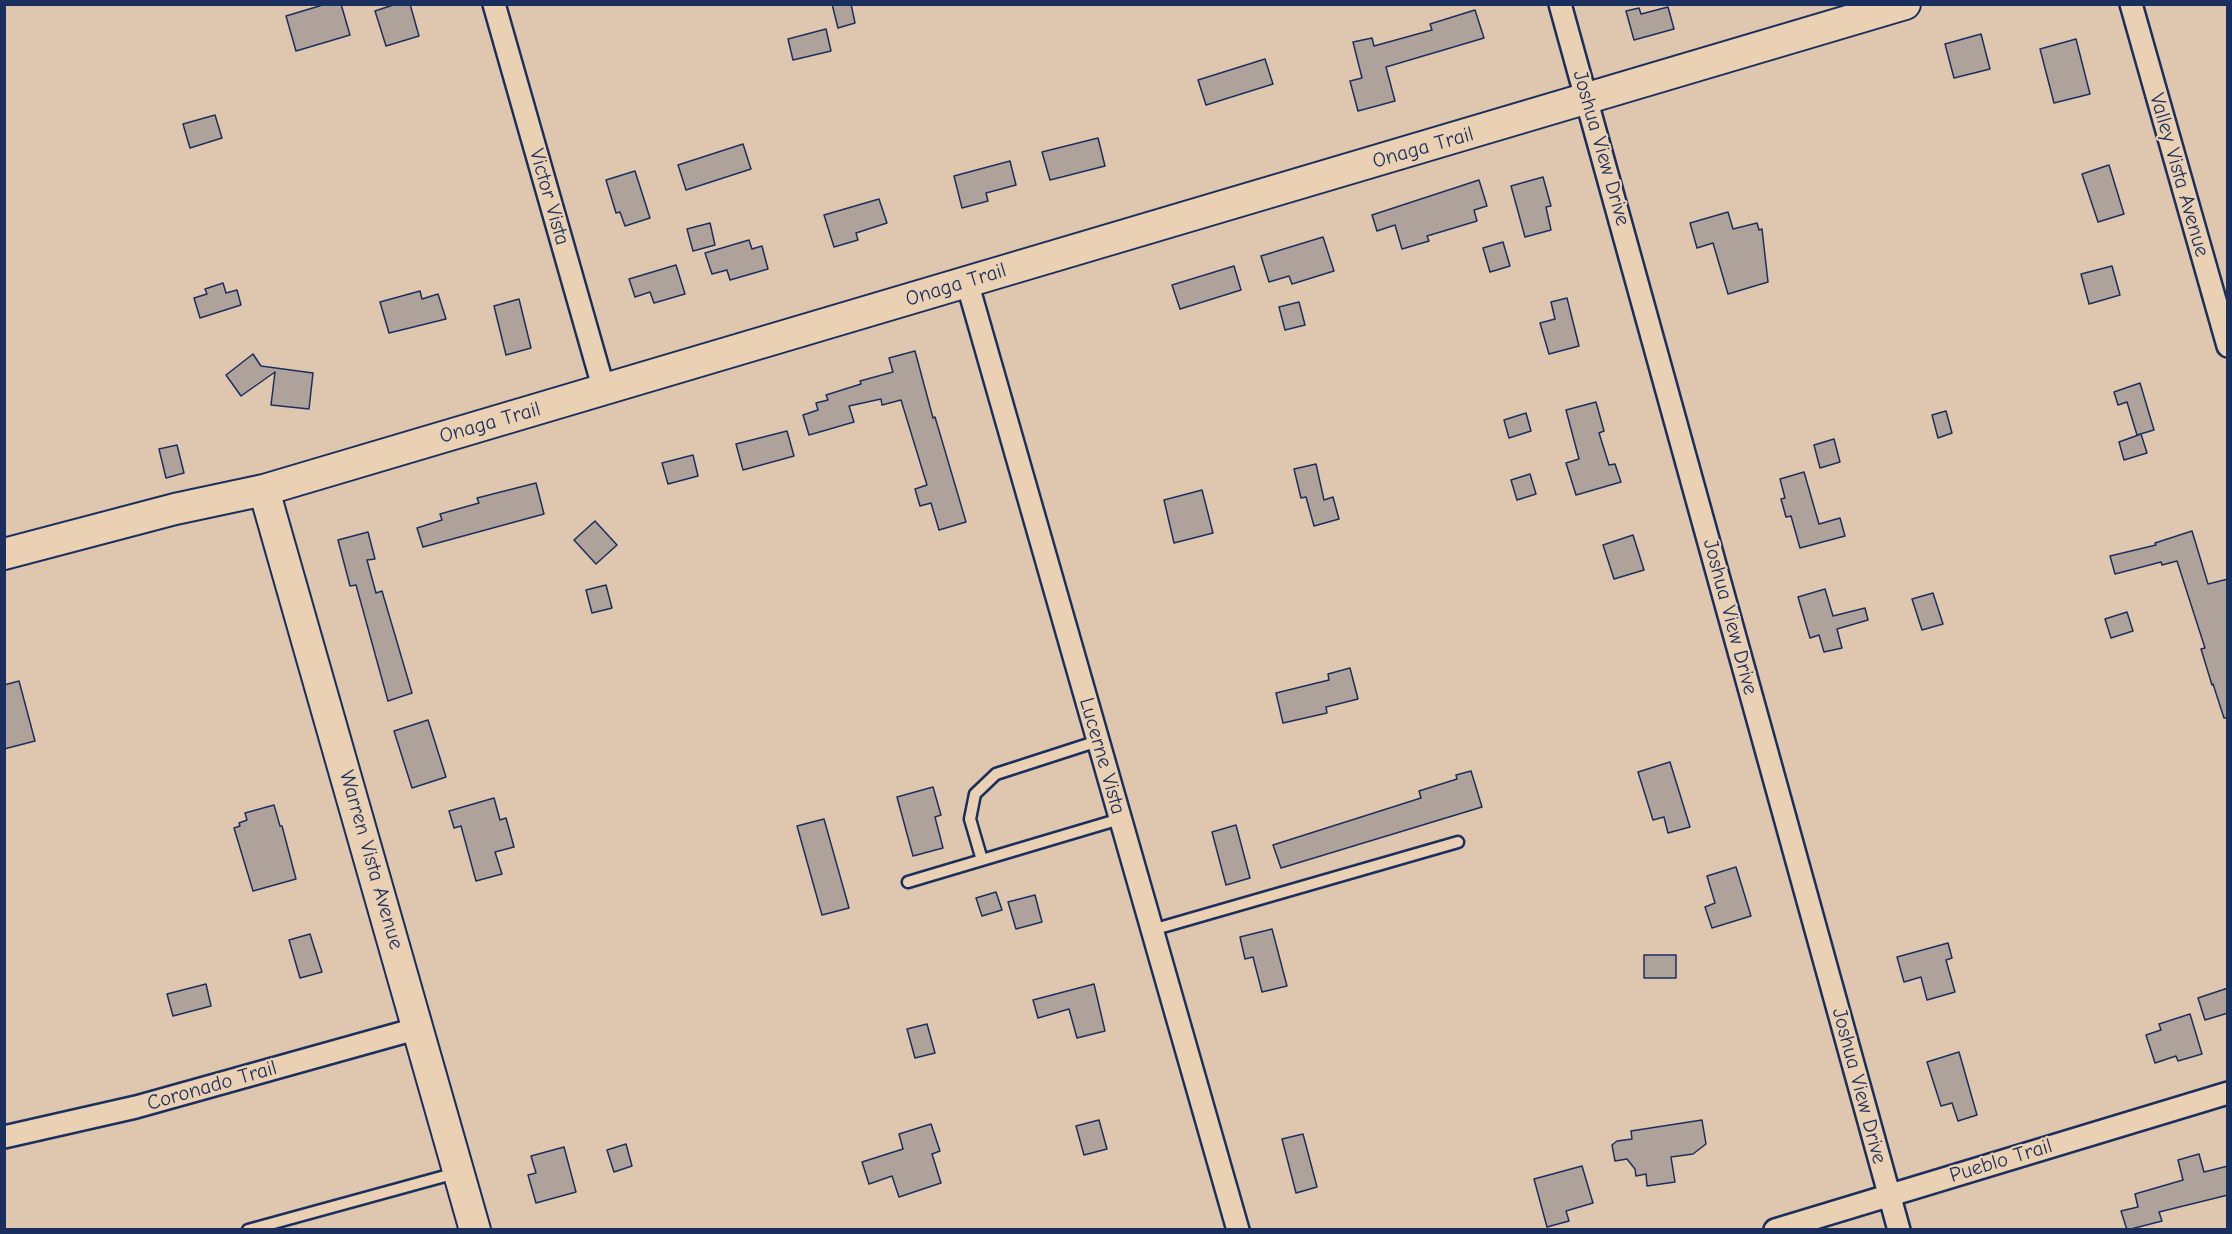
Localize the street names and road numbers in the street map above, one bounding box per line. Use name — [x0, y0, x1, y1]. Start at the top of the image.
street label: Joshua View Drive — [1567, 67, 1635, 229]
street label: Valley Vista Avenue — [2144, 90, 2214, 260]
street label: Onaga Trail — [1370, 122, 1476, 174]
street label: Victor Vista — [523, 146, 575, 248]
street label: Onaga Trail — [903, 258, 1009, 312]
street label: Onaga Trail — [437, 397, 543, 449]
street label: Joshua View Drive — [1697, 536, 1763, 698]
street label: Lucerne Vista — [1073, 695, 1131, 817]
street label: Warren Vista Avenue — [333, 768, 409, 952]
street label: Joshua View Drive — [1826, 1005, 1892, 1167]
street label: Coronado Trail — [144, 1055, 280, 1117]
street label: Pueblo Trail — [1947, 1133, 2055, 1189]

